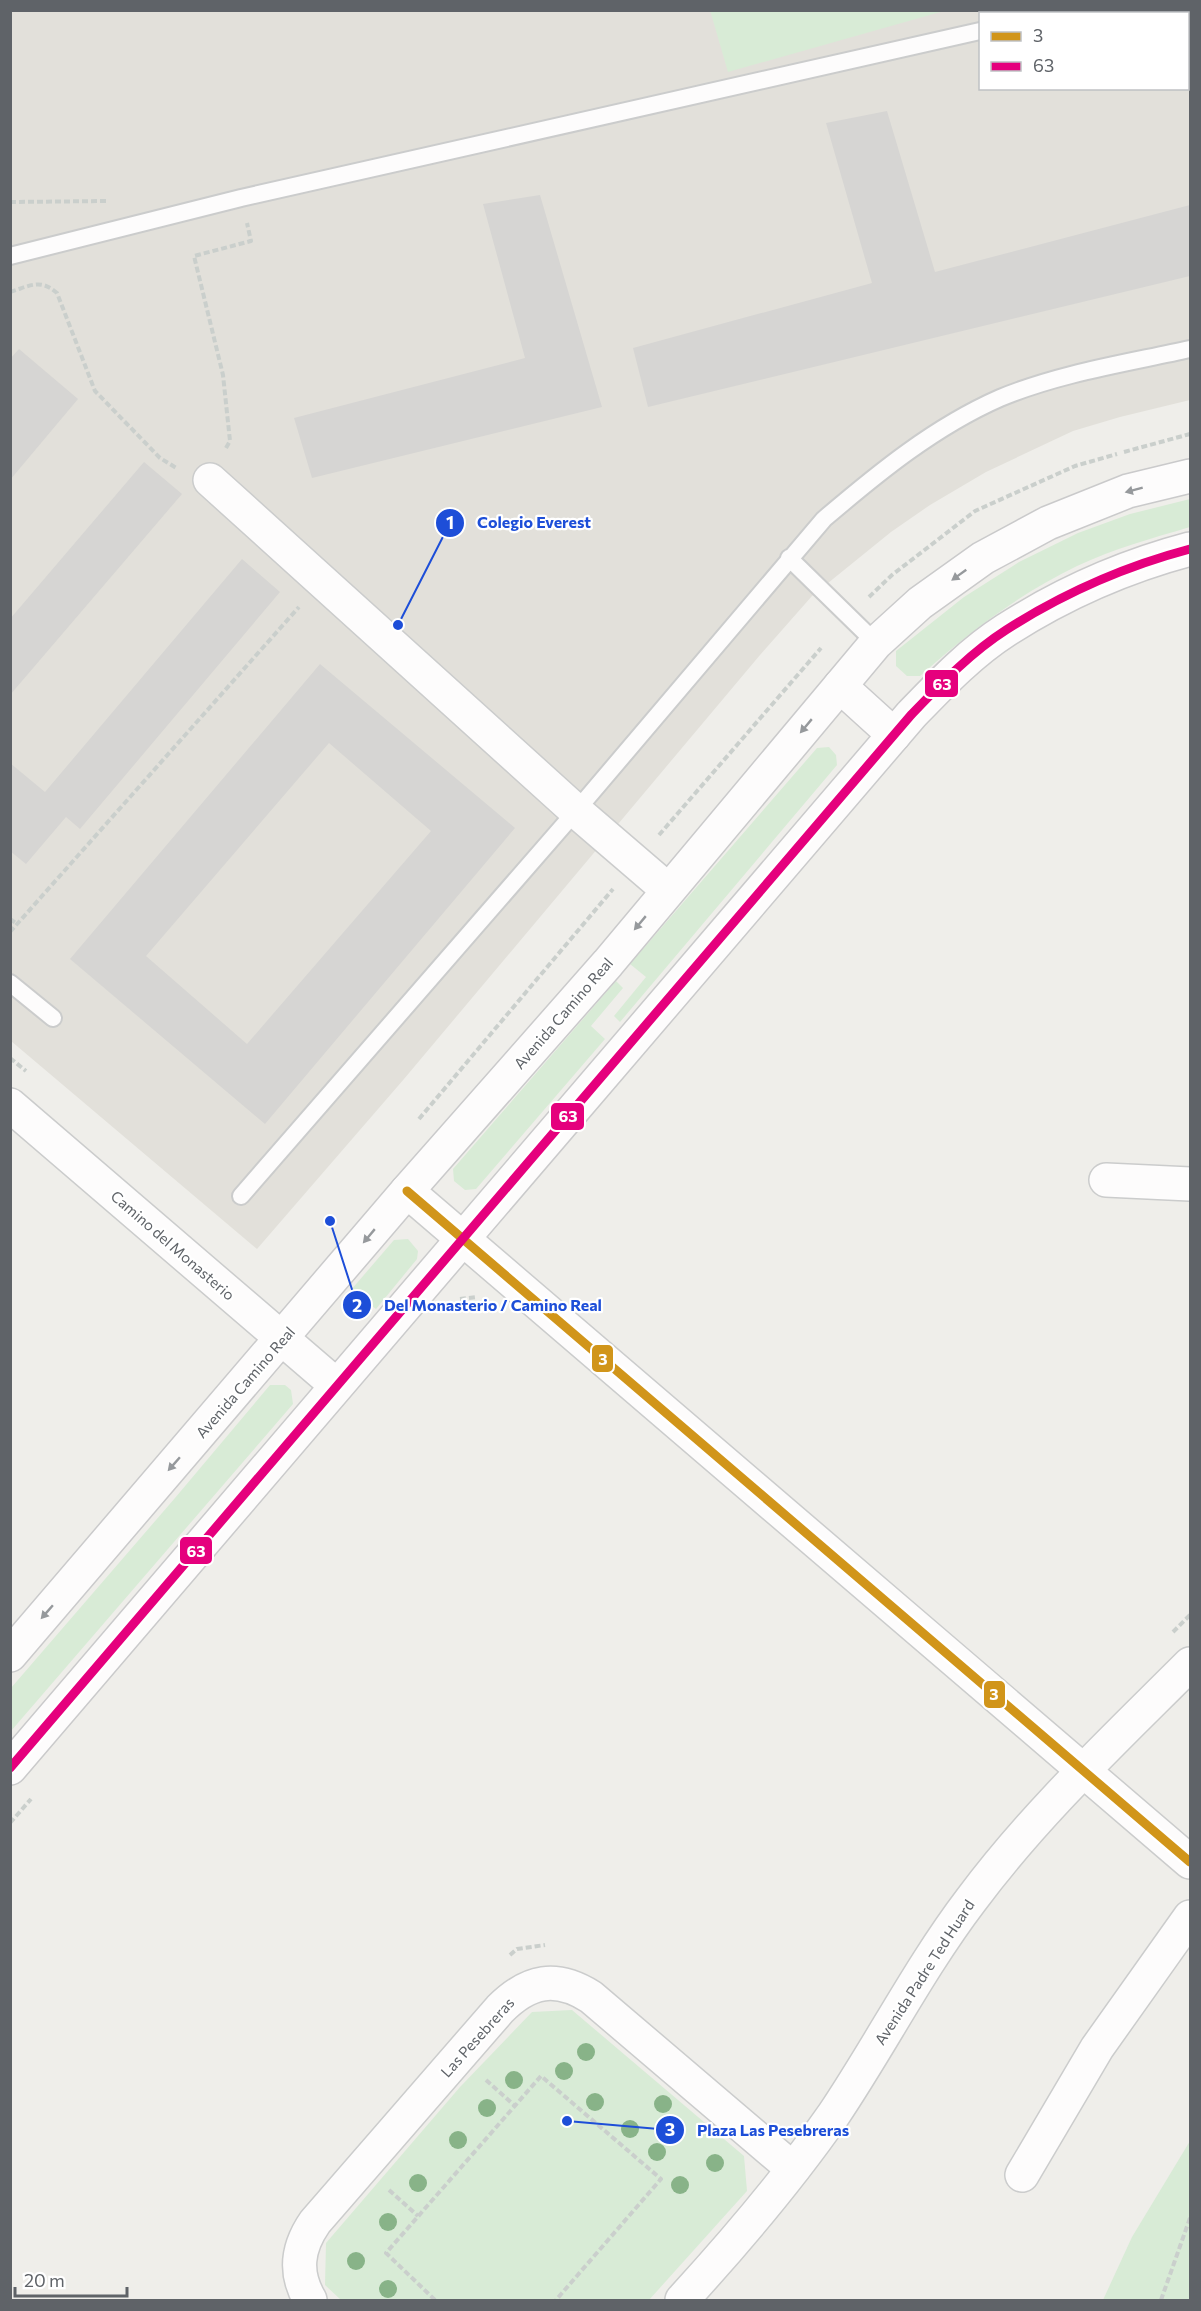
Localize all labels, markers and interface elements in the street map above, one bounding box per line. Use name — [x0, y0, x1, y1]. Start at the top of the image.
legend — [979, 12, 1189, 90]
text: 3 — [1033, 24, 1043, 46]
text: 63 — [1033, 54, 1054, 76]
one-way arrow — [1125, 486, 1143, 495]
callout: Colegio Everest — [435, 506, 603, 540]
text: 1 — [446, 511, 454, 533]
text: Colegio Everest — [477, 512, 591, 531]
one-way arrow — [952, 569, 968, 581]
line badge: 63 — [924, 669, 959, 698]
text: 63 — [932, 674, 952, 693]
one-way arrow — [800, 718, 813, 734]
one-way arrow — [634, 915, 647, 930]
street label: Avenida Camino Real — [510, 954, 616, 1072]
line badge: 63 — [550, 1102, 585, 1131]
text: 63 — [558, 1106, 578, 1125]
street label: Camino del Monasterio — [107, 1186, 239, 1304]
one-way arrow — [363, 1228, 376, 1243]
callout: Del Monasterio / Camino Real — [342, 1288, 614, 1322]
text: 2 — [352, 1294, 362, 1316]
text: Del Monasterio / Camino Real — [384, 1295, 602, 1314]
street label: Avenida Camino Real — [192, 1323, 298, 1441]
line badge: 3 — [591, 1344, 614, 1373]
text: 3 — [598, 1349, 608, 1368]
one-way arrow — [168, 1456, 181, 1472]
line badge: 63 — [179, 1536, 213, 1565]
text: 63 — [186, 1541, 206, 1560]
one-way arrow — [41, 1604, 54, 1619]
line badge: 3 — [983, 1680, 1006, 1709]
text: 3 — [989, 1684, 999, 1703]
street label: Avenida Padre Ted Huard — [870, 1896, 978, 2048]
street label: Las Pesebreras — [437, 1993, 518, 2081]
callout: Plaza Las Pesebreras — [655, 2113, 861, 2147]
text: 3 — [665, 2118, 675, 2140]
text: Plaza Las Pesebreras — [697, 2120, 849, 2139]
scale bar — [15, 2260, 128, 2298]
text: 20 m — [24, 2269, 65, 2291]

